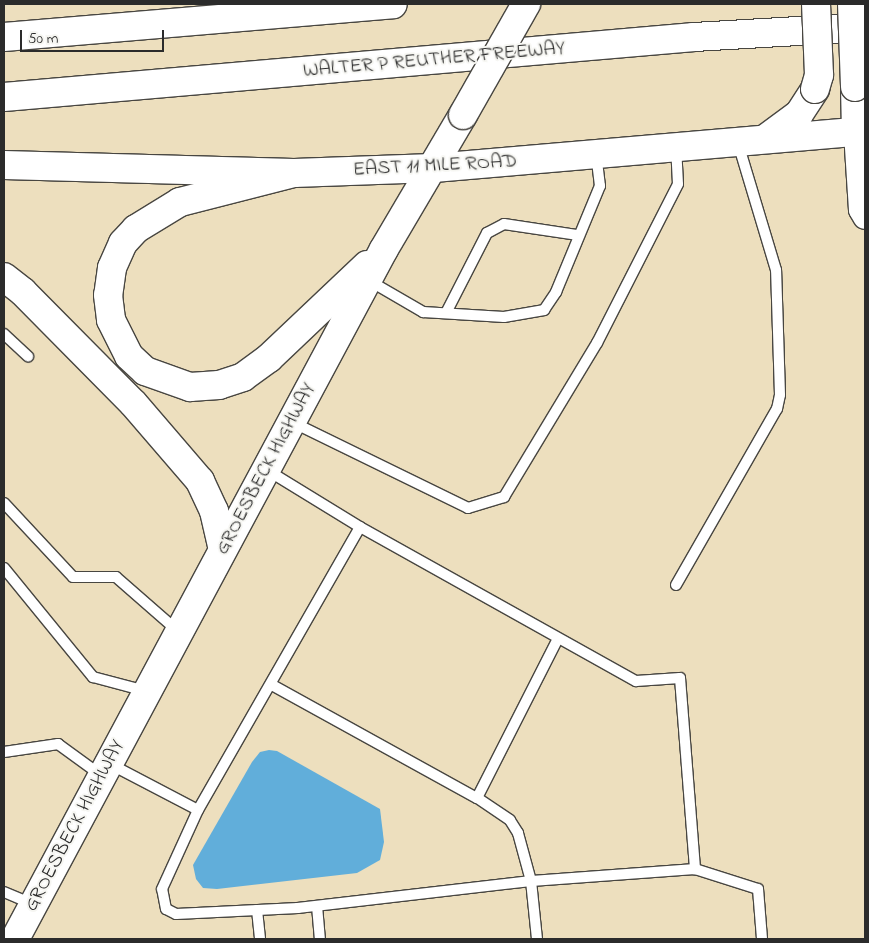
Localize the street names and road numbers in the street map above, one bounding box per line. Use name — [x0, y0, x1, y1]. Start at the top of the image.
street label: WALTER P REUTHER FREEWAY — [302, 37, 566, 83]
street label: EAST 11 MILE ROAD — [352, 150, 518, 182]
street label: GROESBECK HIGHWAY — [211, 379, 321, 559]
street label: GROESBECK HIGHWAY — [20, 736, 130, 916]

